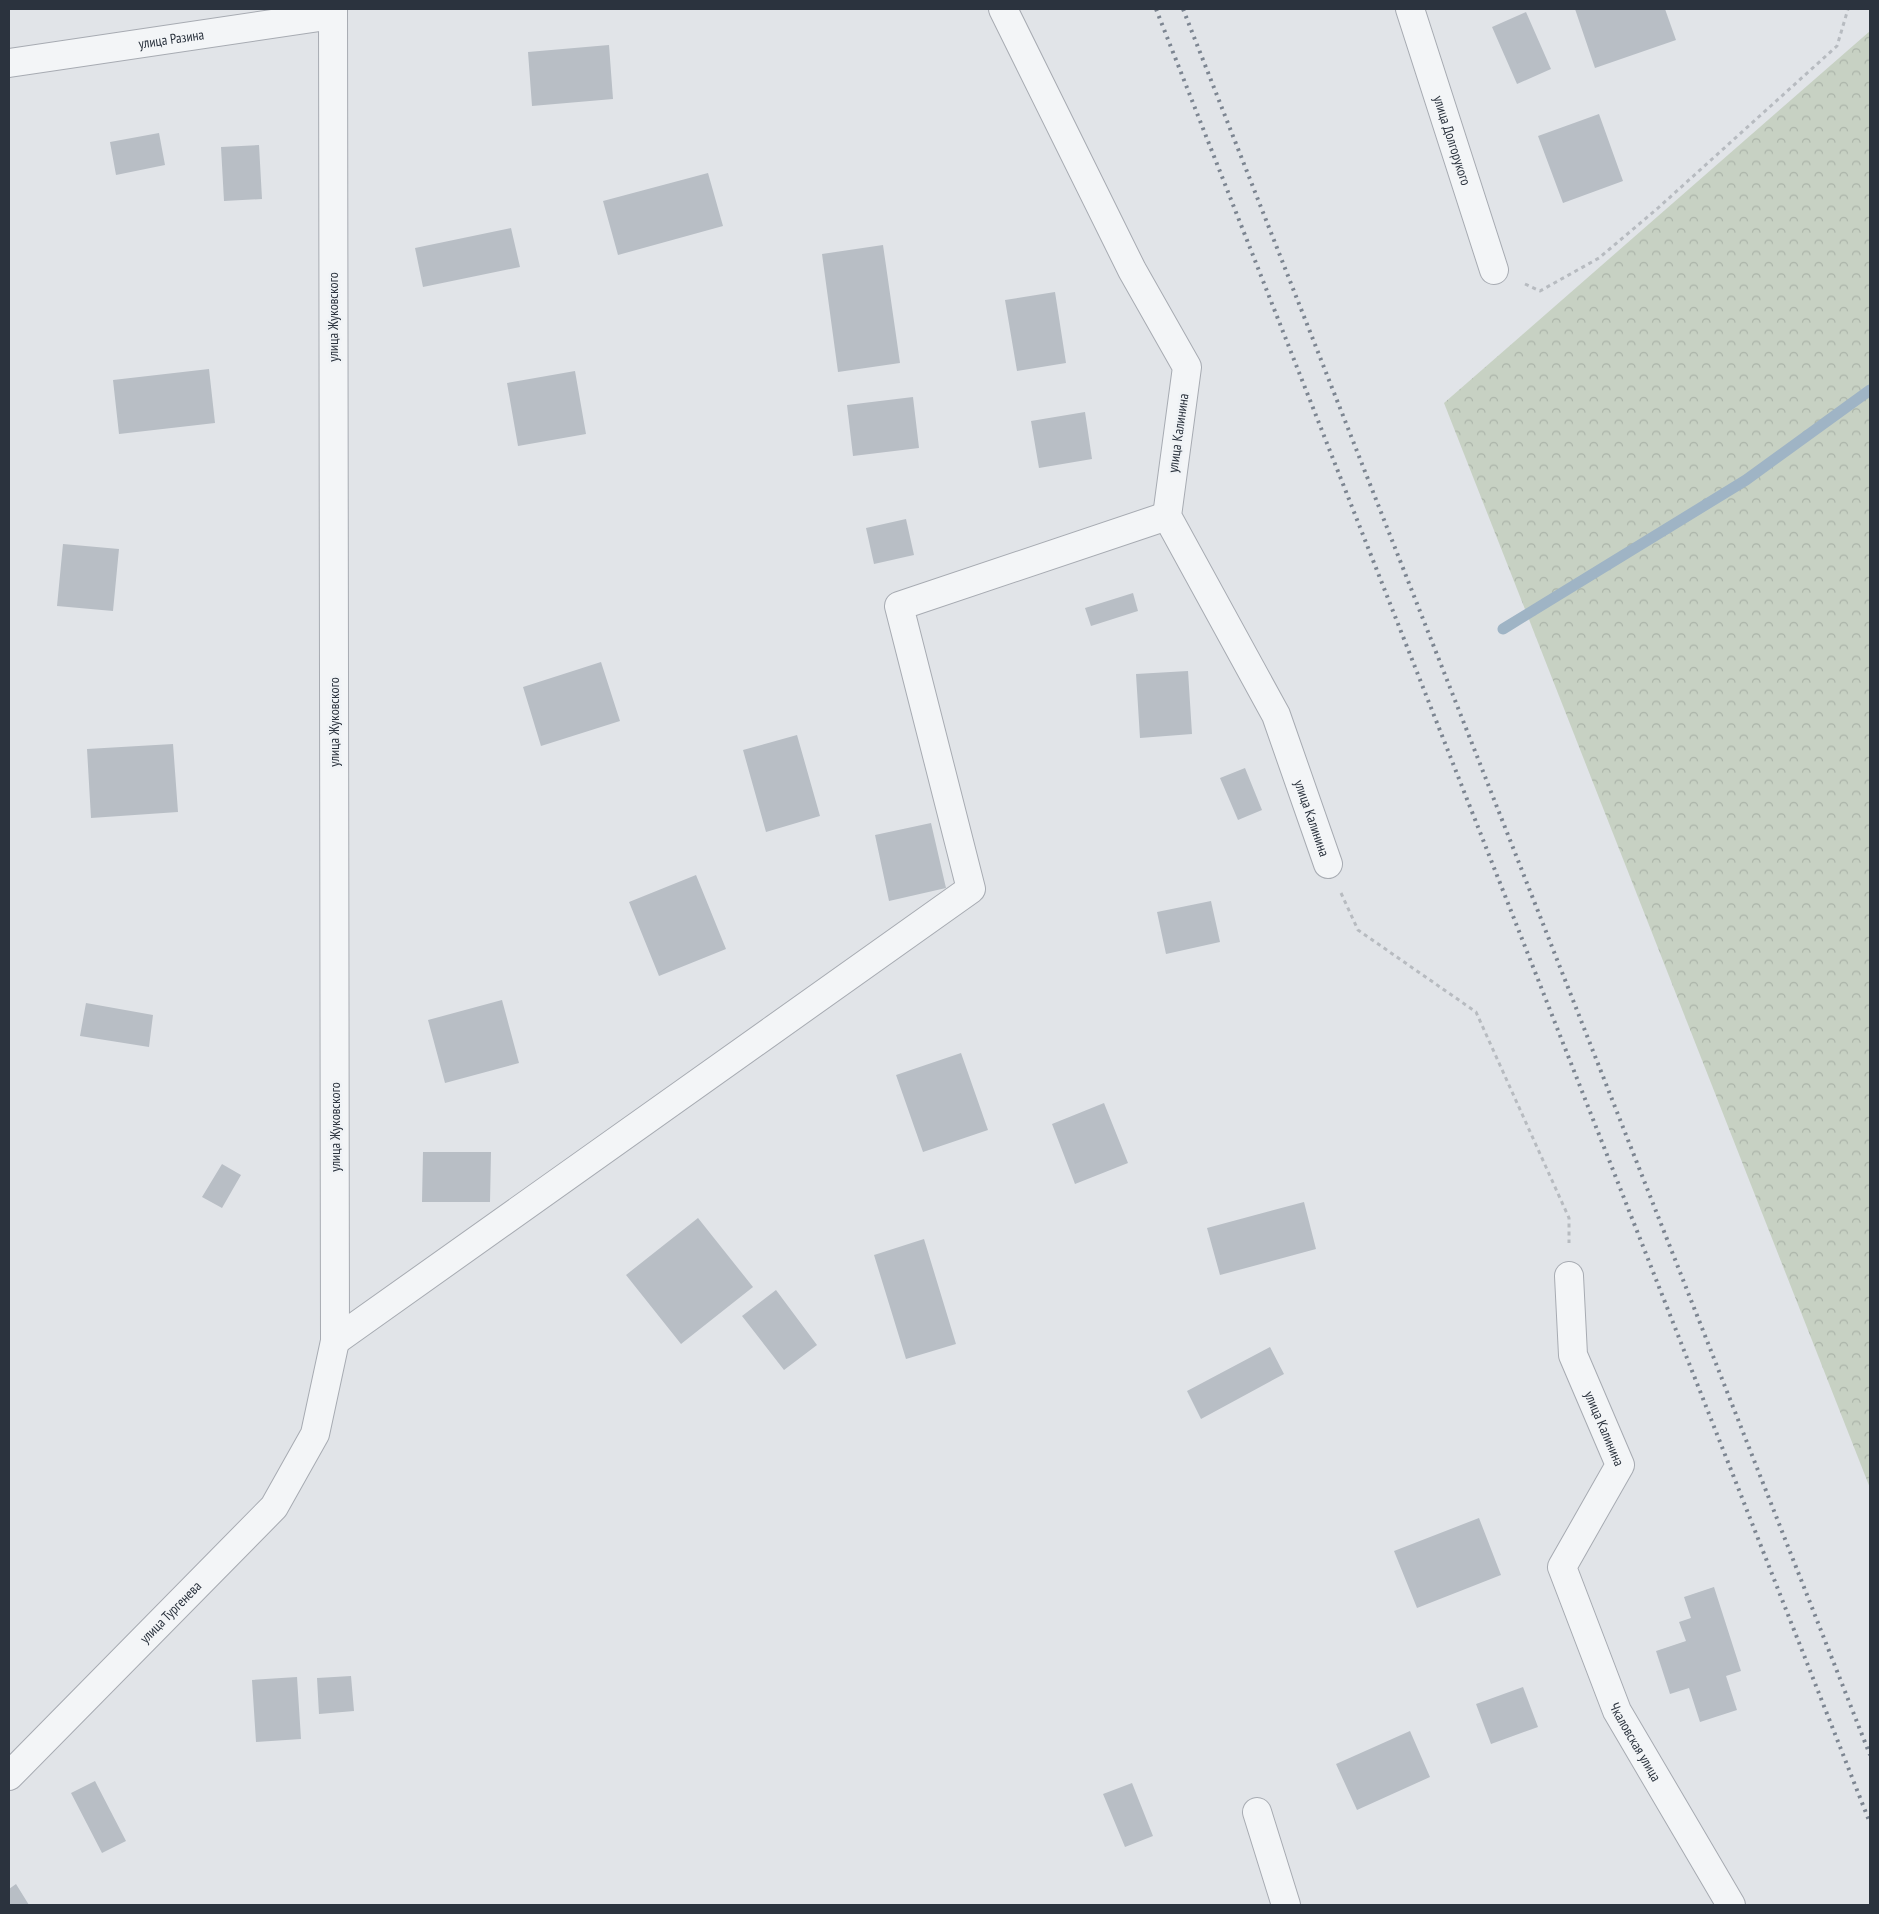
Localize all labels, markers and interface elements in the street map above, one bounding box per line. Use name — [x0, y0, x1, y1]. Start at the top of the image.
street label: улица Разина — [137, 25, 205, 53]
street label: улица Долгорукого — [1429, 93, 1475, 188]
street label: улица Жуковского — [324, 272, 342, 362]
street label: улица Калинина — [1164, 392, 1192, 474]
street label: улица Жуковского — [325, 677, 343, 767]
street label: улица Калинина — [1290, 777, 1334, 859]
street label: улица Жуковского — [326, 1082, 344, 1172]
street label: улица Калинина — [1580, 1388, 1628, 1469]
street label: улица Тургенева — [136, 1577, 205, 1647]
street label: Чкаловская улица — [1606, 1700, 1665, 1785]

